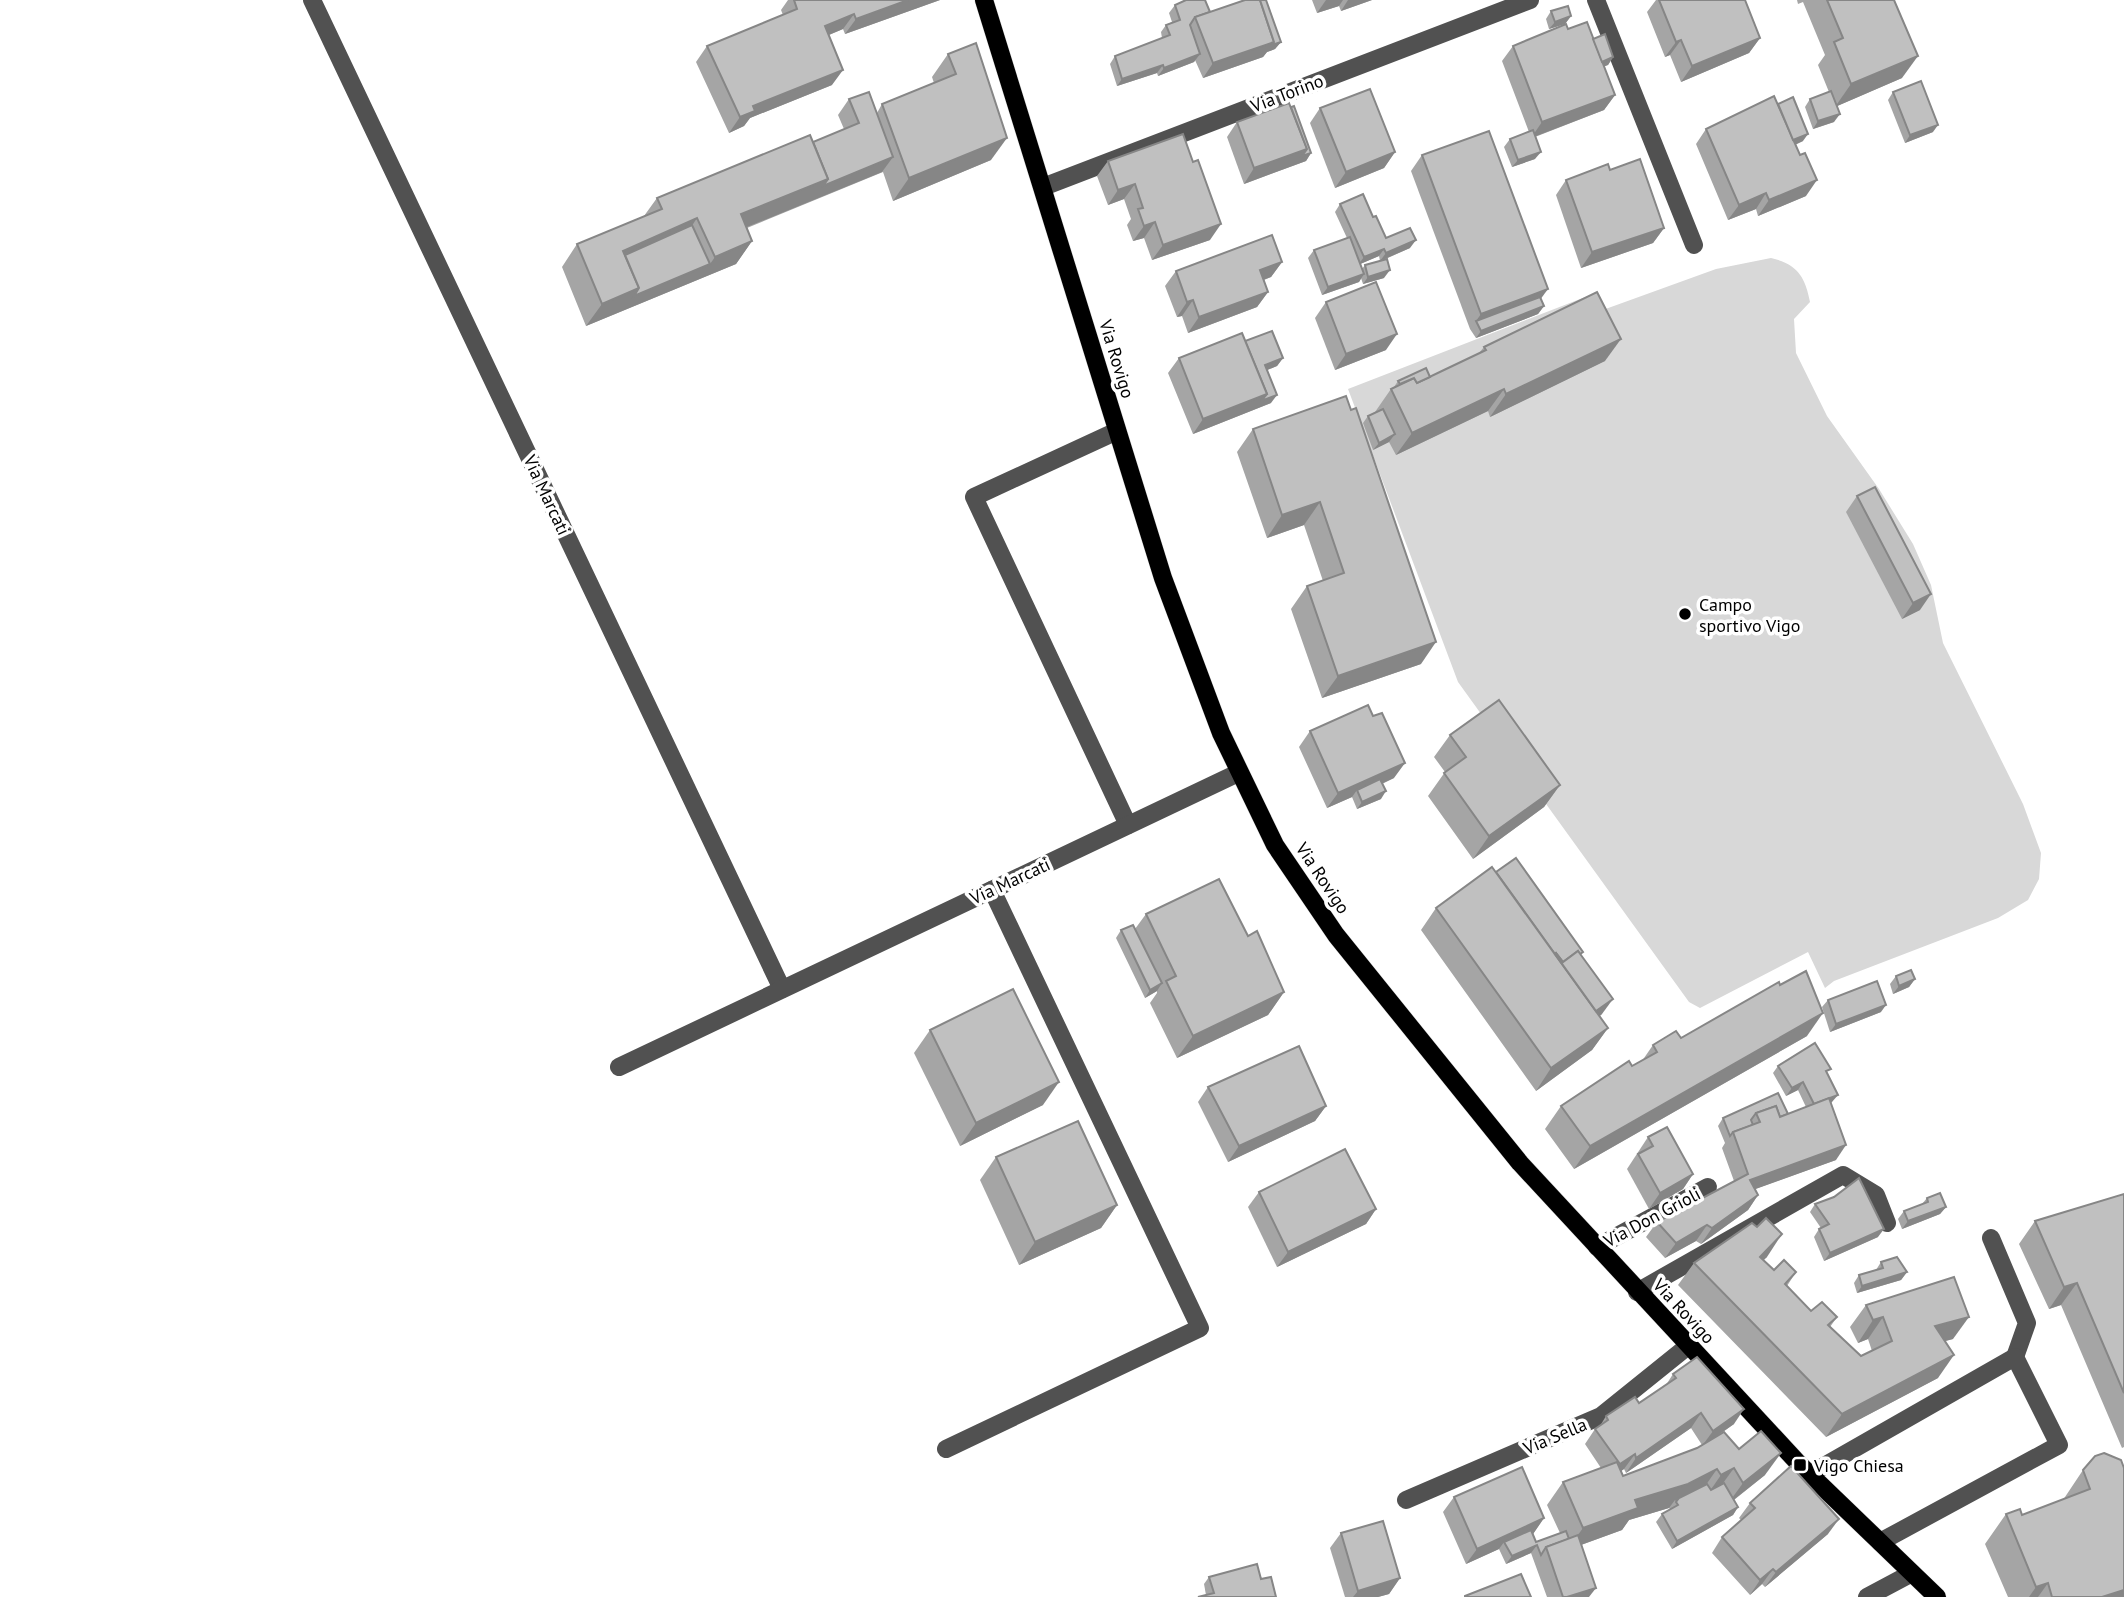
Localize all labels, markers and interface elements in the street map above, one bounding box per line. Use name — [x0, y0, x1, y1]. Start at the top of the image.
street label: Via Torino — [1246, 69, 1327, 118]
street label: Via Rovigo — [1094, 316, 1140, 401]
street label: Via Marcati — [518, 450, 576, 539]
place label: Campo sportivo Vigo — [1699, 593, 1800, 637]
marker: Campo sportivo Vigo — [1677, 606, 1693, 622]
street label: Via Rovigo — [1290, 837, 1355, 918]
street label: Via Marcati — [965, 852, 1054, 910]
street label: Via Don Grioli — [1599, 1182, 1704, 1253]
street label: Via Rovigo — [1647, 1273, 1720, 1348]
street label: Via Sella — [1519, 1412, 1590, 1460]
place label: Vigo Chiesa — [1813, 1454, 1904, 1477]
marker: Vigo Chiesa — [1792, 1457, 1808, 1473]

